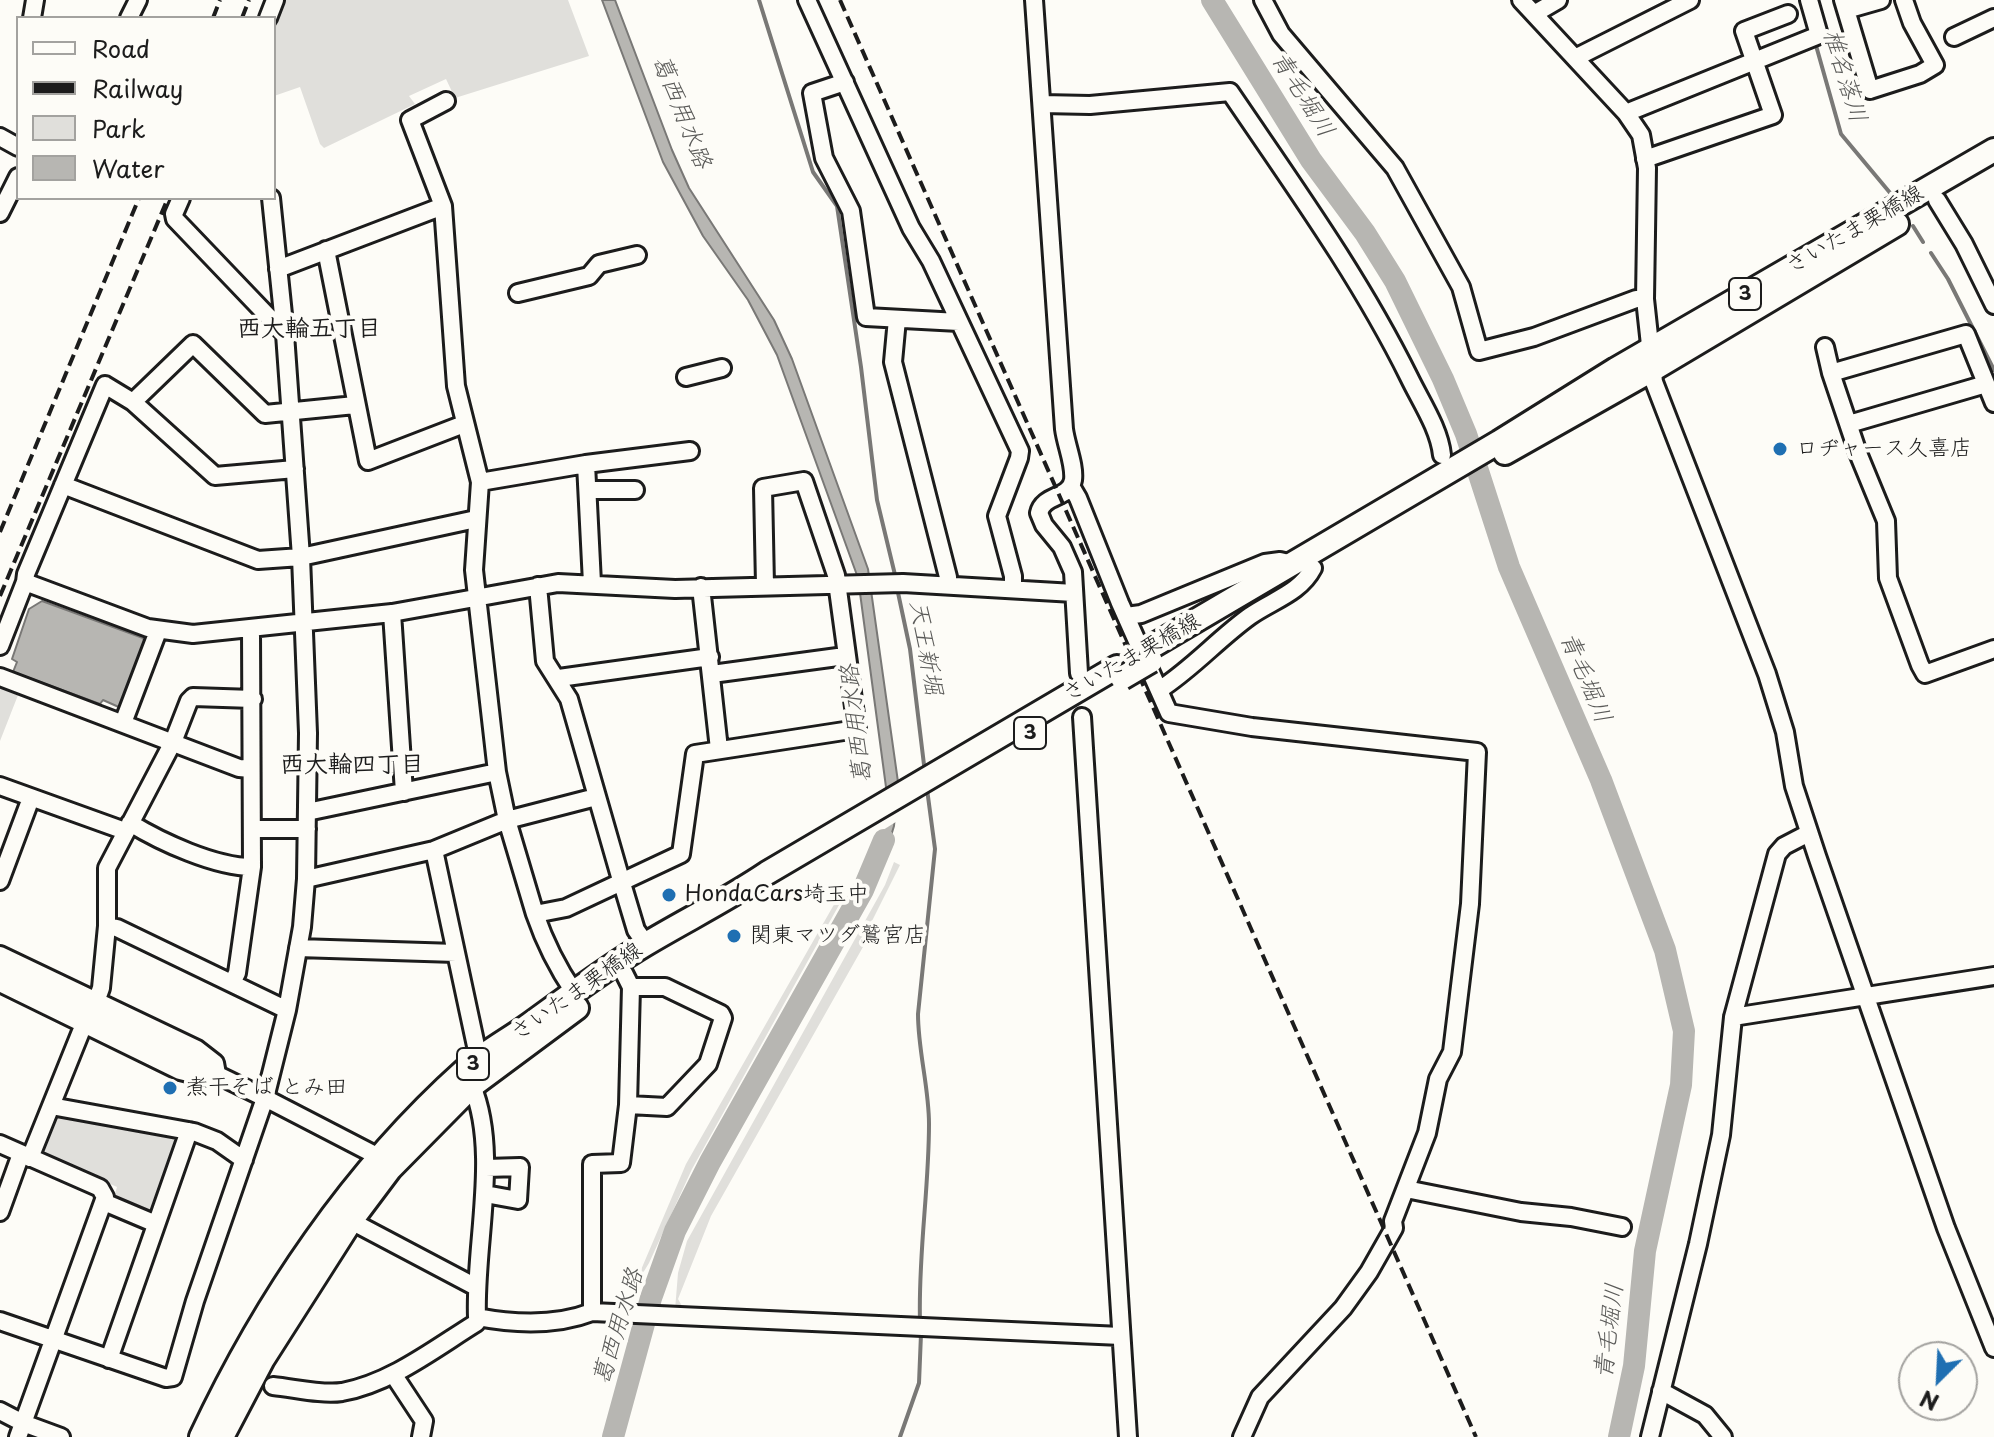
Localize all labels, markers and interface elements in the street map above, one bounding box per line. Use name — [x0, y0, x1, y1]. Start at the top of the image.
legend — [16, 16, 276, 200]
water label: 椎名落川 — [1816, 26, 1872, 126]
text: Road — [92, 30, 150, 66]
water label: 青毛堀川 — [1264, 47, 1340, 143]
water label: 葛西用水路 — [645, 51, 717, 173]
text: Railway — [92, 70, 183, 106]
text: Park — [92, 110, 146, 146]
text: Water — [92, 150, 164, 186]
street label: さいたま栗橋線 — [1782, 180, 1928, 280]
road number: 3 — [1729, 278, 1761, 310]
district label: 西大輪五丁目 — [237, 315, 381, 343]
place label: ロヂャース久喜店 — [1796, 436, 1972, 462]
marker: ロヂャース久喜店 — [1771, 440, 1789, 458]
water label: 天王新堀 — [902, 598, 948, 698]
street label: さいたま栗橋線 — [1059, 608, 1205, 708]
water label: 青毛堀川 — [1553, 628, 1617, 728]
water label: 葛西用水路 — [835, 663, 879, 785]
road number: 3 — [1014, 717, 1046, 749]
district label: 西大輪四丁目 — [280, 751, 424, 779]
place label: HondaCars埼玉中 — [685, 882, 869, 908]
marker: HondaCars埼玉中 — [660, 886, 678, 904]
place label: 関東マツダ鷲宮店 — [750, 923, 926, 949]
marker: 関東マツダ鷲宮店 — [725, 927, 743, 945]
street label: さいたま栗橋線 — [506, 937, 648, 1047]
road number: 3 — [457, 1048, 489, 1080]
place label: 煮干そば とみ田 — [186, 1075, 347, 1101]
marker: 煮干そば とみ田 — [161, 1079, 179, 1097]
water label: 葛西用水路 — [588, 1265, 650, 1389]
water label: 青毛堀川 — [1590, 1282, 1630, 1380]
north arrow — [1898, 1341, 1978, 1421]
text: N — [1914, 1383, 1944, 1420]

